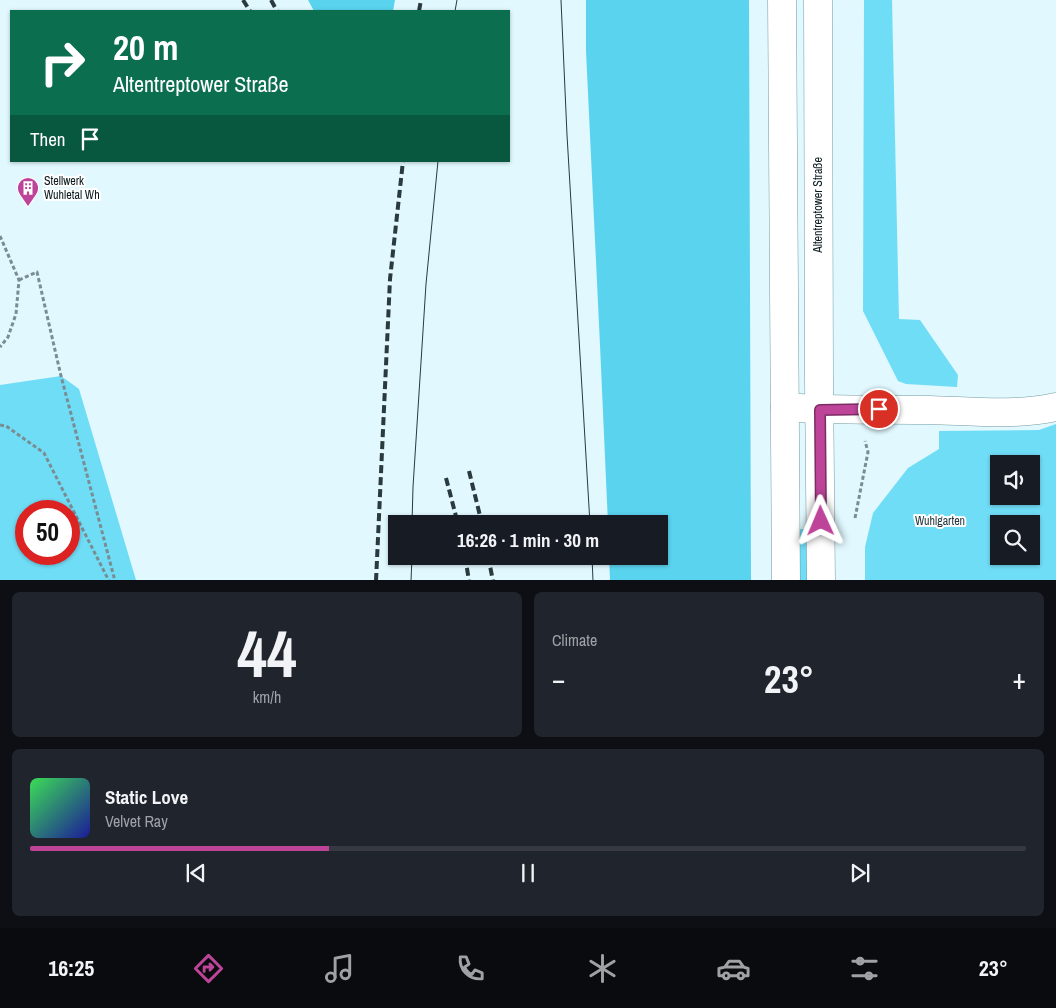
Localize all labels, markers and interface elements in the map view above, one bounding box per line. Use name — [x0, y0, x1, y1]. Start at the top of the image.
text: 20 m — [113, 24, 178, 71]
icon: right — [30, 30, 95, 95]
text: Altentreptower Straße — [113, 69, 288, 99]
icon: arrive — [76, 125, 104, 153]
text: Then — [30, 126, 66, 152]
street label: Altentreptower Straße — [810, 157, 826, 254]
place label: Stellwerk Wuhletal Wh — [44, 173, 100, 203]
building icon: Stellwerk Wuhletal Wh — [16, 176, 40, 207]
pin — [858, 388, 900, 430]
icon: arrive — [865, 395, 893, 423]
map controls — [990, 455, 1040, 565]
button: sound — [990, 455, 1040, 505]
position arrow — [794, 494, 846, 546]
speed limit sign: 50 — [15, 500, 80, 565]
park label: Wuhlgarten — [915, 513, 965, 529]
button: search — [990, 515, 1040, 565]
text: 16:26 · 1 min · 30 m — [457, 527, 599, 553]
text: 44 — [237, 610, 297, 697]
text: Climate — [552, 629, 597, 651]
text: 23° — [764, 654, 814, 705]
text: − — [552, 660, 565, 698]
text: + — [1013, 660, 1026, 698]
text: km/h — [253, 686, 281, 708]
text: Static Love — [105, 784, 188, 810]
text: Velvet Ray — [105, 810, 168, 832]
icon: previous — [182, 859, 210, 887]
icon: pause — [514, 859, 542, 887]
icon: next — [846, 859, 874, 887]
icon: directions — [191, 951, 226, 986]
icon: music — [322, 951, 357, 986]
icon: phone — [453, 951, 488, 986]
icon: climate — [585, 951, 620, 986]
icon: car — [716, 951, 751, 986]
icon: filters — [847, 951, 882, 986]
text: 16:25 — [48, 953, 94, 983]
text: 23° — [979, 953, 1008, 983]

